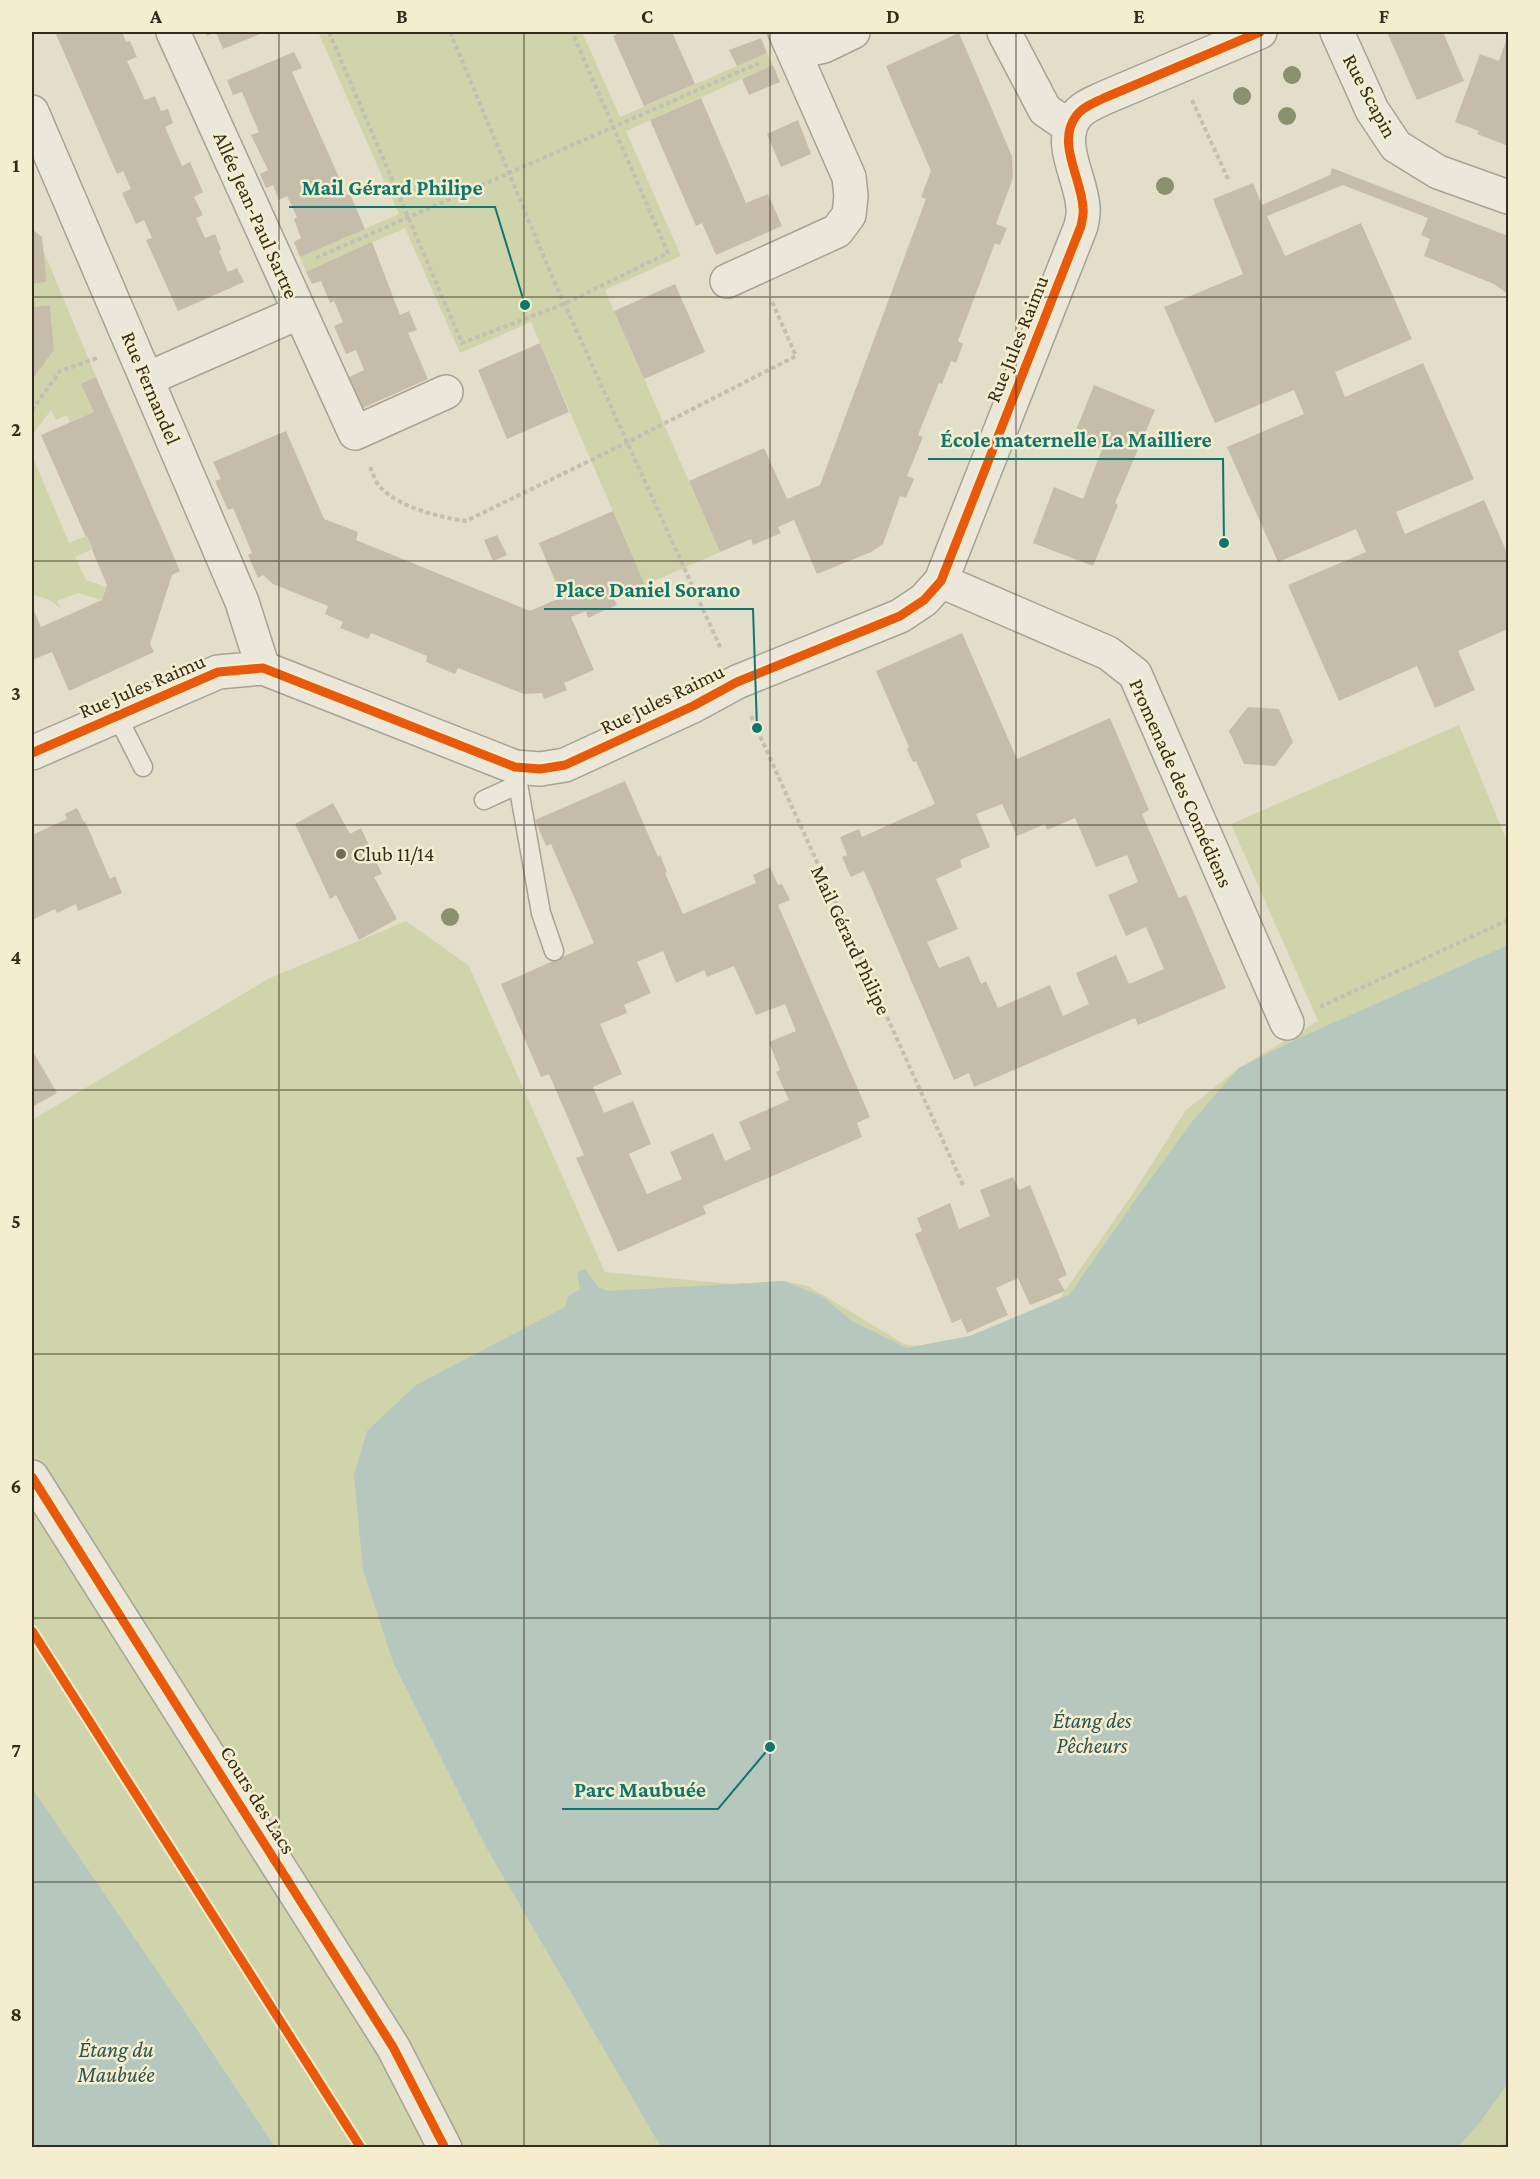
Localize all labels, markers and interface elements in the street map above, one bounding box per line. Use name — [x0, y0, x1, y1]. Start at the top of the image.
text: A — [149, 5, 163, 27]
text: B — [396, 5, 408, 27]
text: C — [641, 5, 653, 27]
text: D — [886, 5, 900, 27]
text: E — [1133, 5, 1145, 27]
text: F — [1379, 5, 1390, 27]
street label: Rue Scapin — [1338, 50, 1402, 142]
street label: Allée Jean-Paul Sartre — [208, 128, 304, 302]
text: 1 — [12, 154, 20, 176]
callout: Mail Gérard Philipe — [289, 167, 495, 207]
text: Mail Gérard Philipe — [301, 175, 483, 200]
street label: Rue Jules Raimu — [981, 272, 1053, 406]
street label: Rue Fernandel — [116, 328, 186, 448]
text: 2 — [11, 418, 21, 440]
callout: École maternelle La Mailliere — [928, 419, 1223, 459]
text: École maternelle La Mailliere — [940, 427, 1212, 452]
callout: Place Daniel Sorano — [544, 569, 753, 609]
text: Place Daniel Sorano — [556, 577, 740, 602]
street label: Rue Jules Raimu — [75, 649, 209, 723]
street label: Rue Jules Raimu — [596, 659, 728, 739]
street label: Promenade des Comédiens — [1124, 675, 1238, 891]
text: 3 — [11, 682, 21, 704]
place label: Club 11/14 — [353, 842, 435, 866]
marker: Club 11/14 — [334, 847, 348, 861]
street label: Mail Gérard Philipe — [806, 862, 896, 1018]
text: 4 — [11, 946, 22, 968]
text: 5 — [11, 1210, 21, 1232]
text: 6 — [11, 1475, 21, 1497]
water label: Étang des Pêcheurs — [1052, 1708, 1132, 1758]
text: 7 — [11, 1739, 21, 1761]
street label: Cours des Lacs — [215, 1741, 301, 1859]
callout: Parc Maubuée — [562, 1769, 718, 1809]
text: Parc Maubuée — [574, 1777, 706, 1802]
text: 8 — [10, 2003, 22, 2025]
water label: Étang du Maubuée — [76, 2037, 155, 2087]

